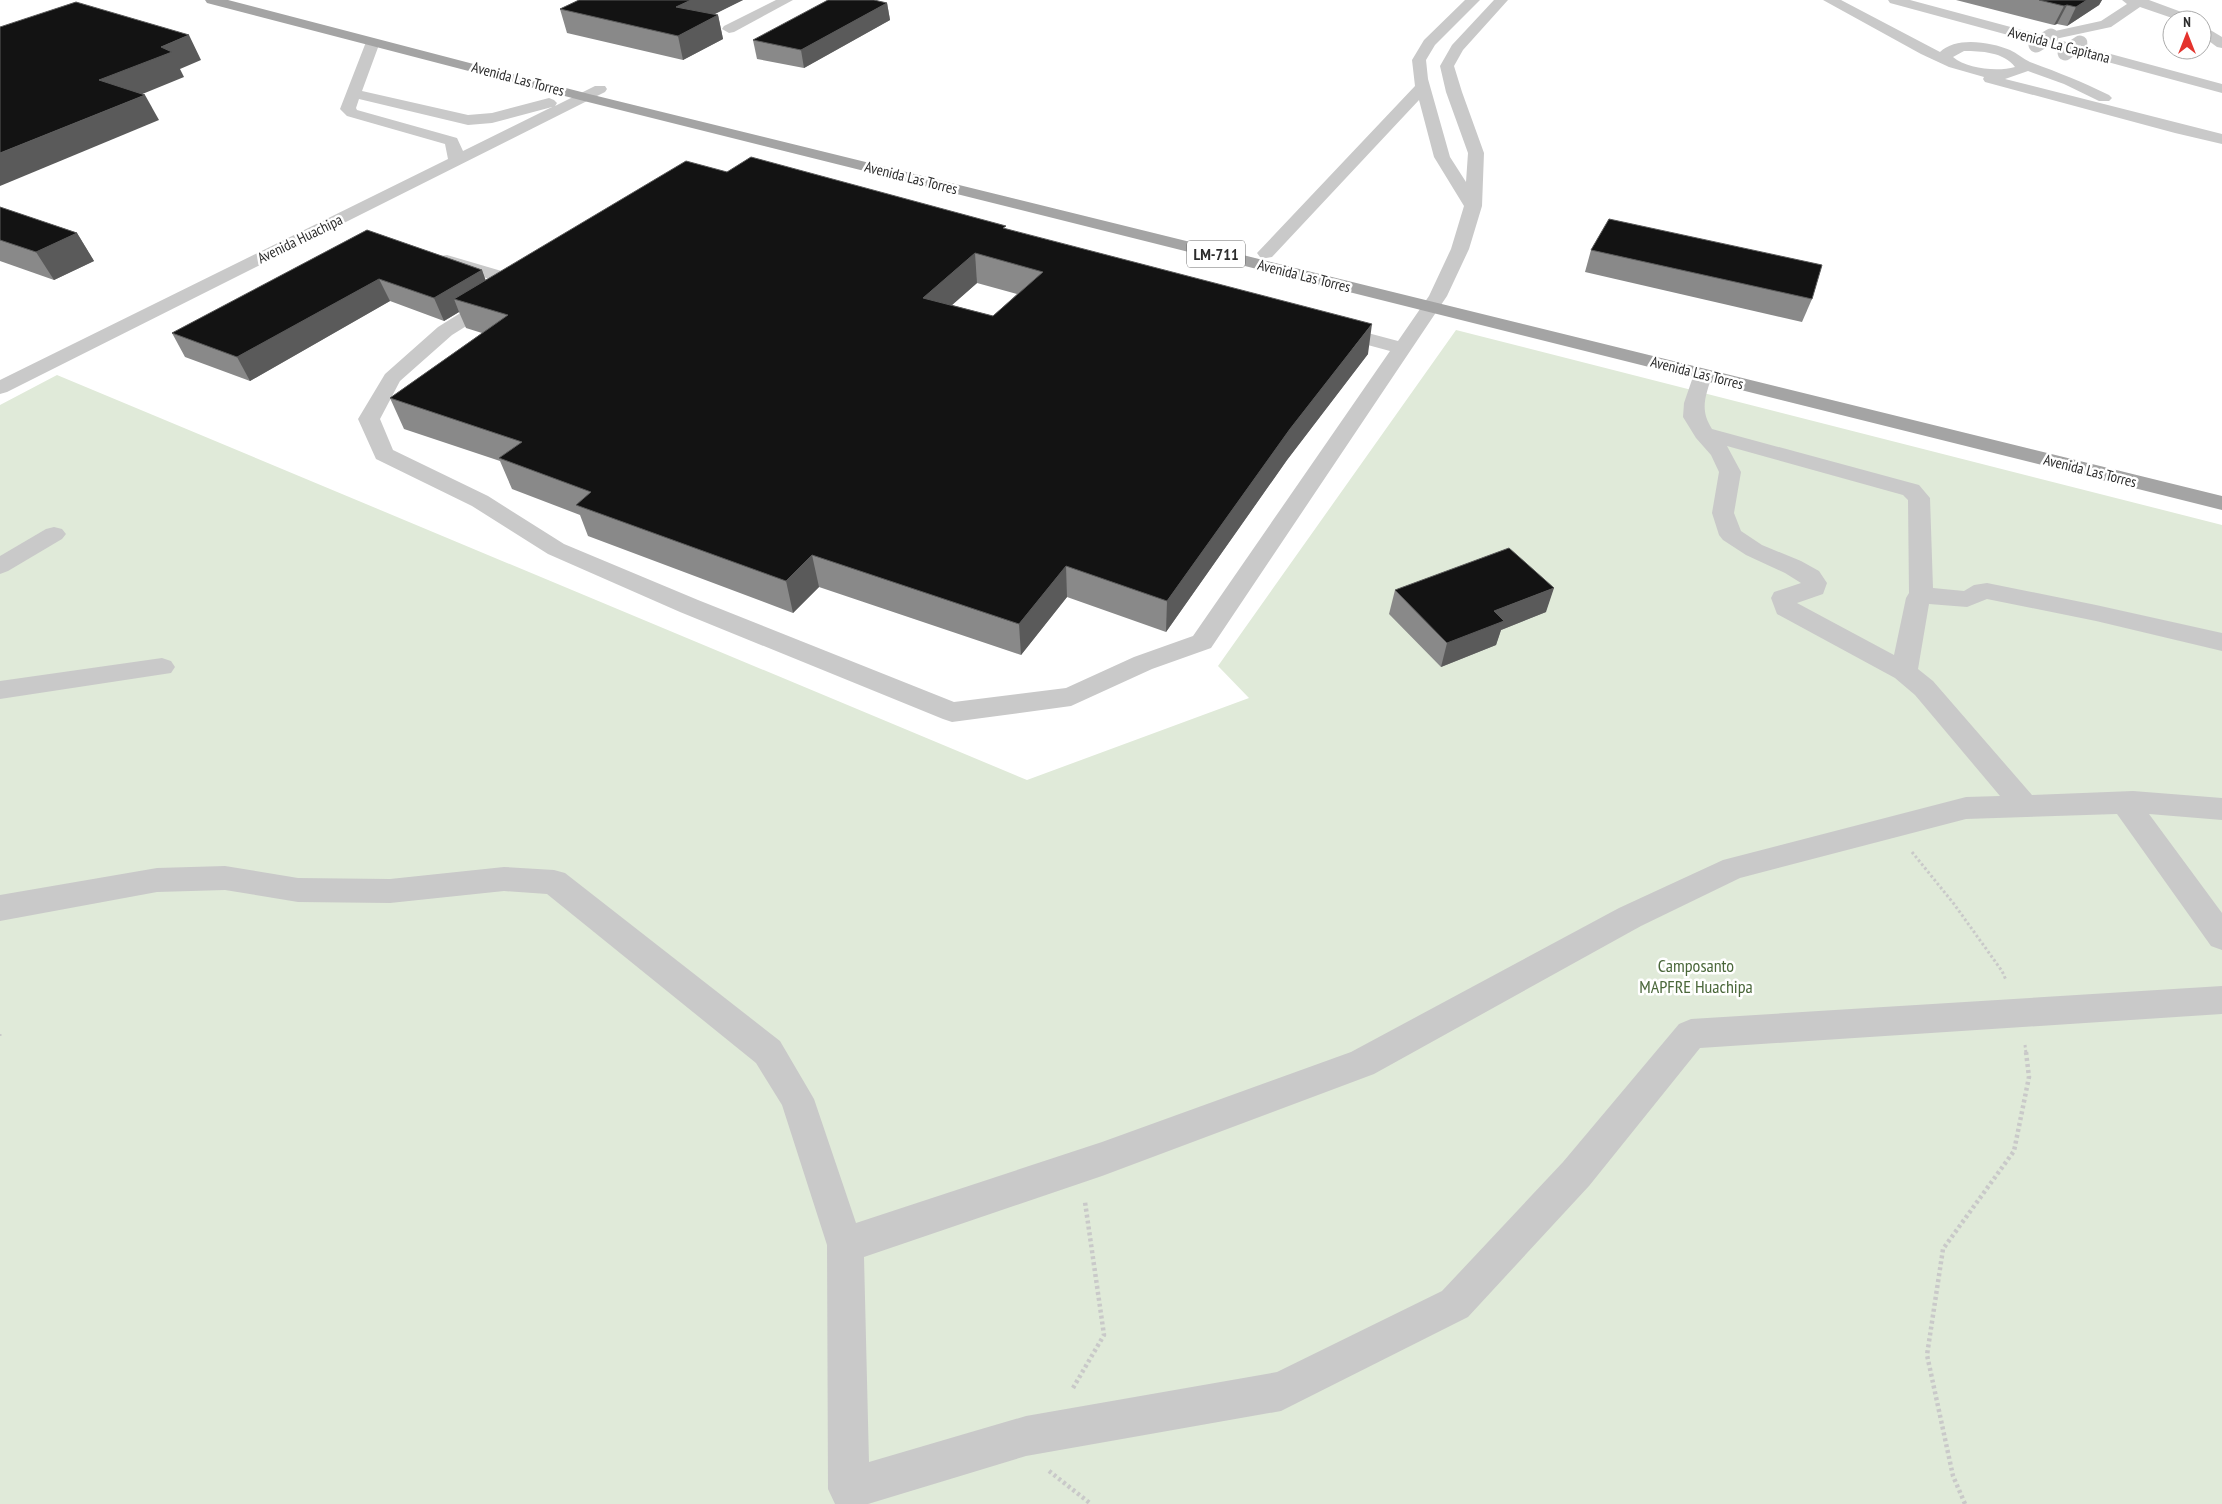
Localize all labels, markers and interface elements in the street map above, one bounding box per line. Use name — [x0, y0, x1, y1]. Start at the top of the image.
north arrow — [2162, 10, 2212, 60]
text: N — [2183, 13, 2191, 31]
street label: Avenida La Capitana — [2006, 22, 2112, 67]
street label: Avenida Las Torres — [470, 57, 567, 100]
street label: Avenida Las Torres — [863, 157, 960, 198]
street label: Avenida Huachipa — [254, 210, 345, 267]
road number: LM-711 — [1187, 240, 1245, 268]
street label: Avenida Las Torres — [1256, 255, 1353, 296]
street label: Avenida Las Torres — [1649, 352, 1746, 393]
street label: Avenida Las Torres — [2042, 450, 2139, 491]
park label: Camposanto MAPFRE Huachipa — [1639, 954, 1753, 998]

